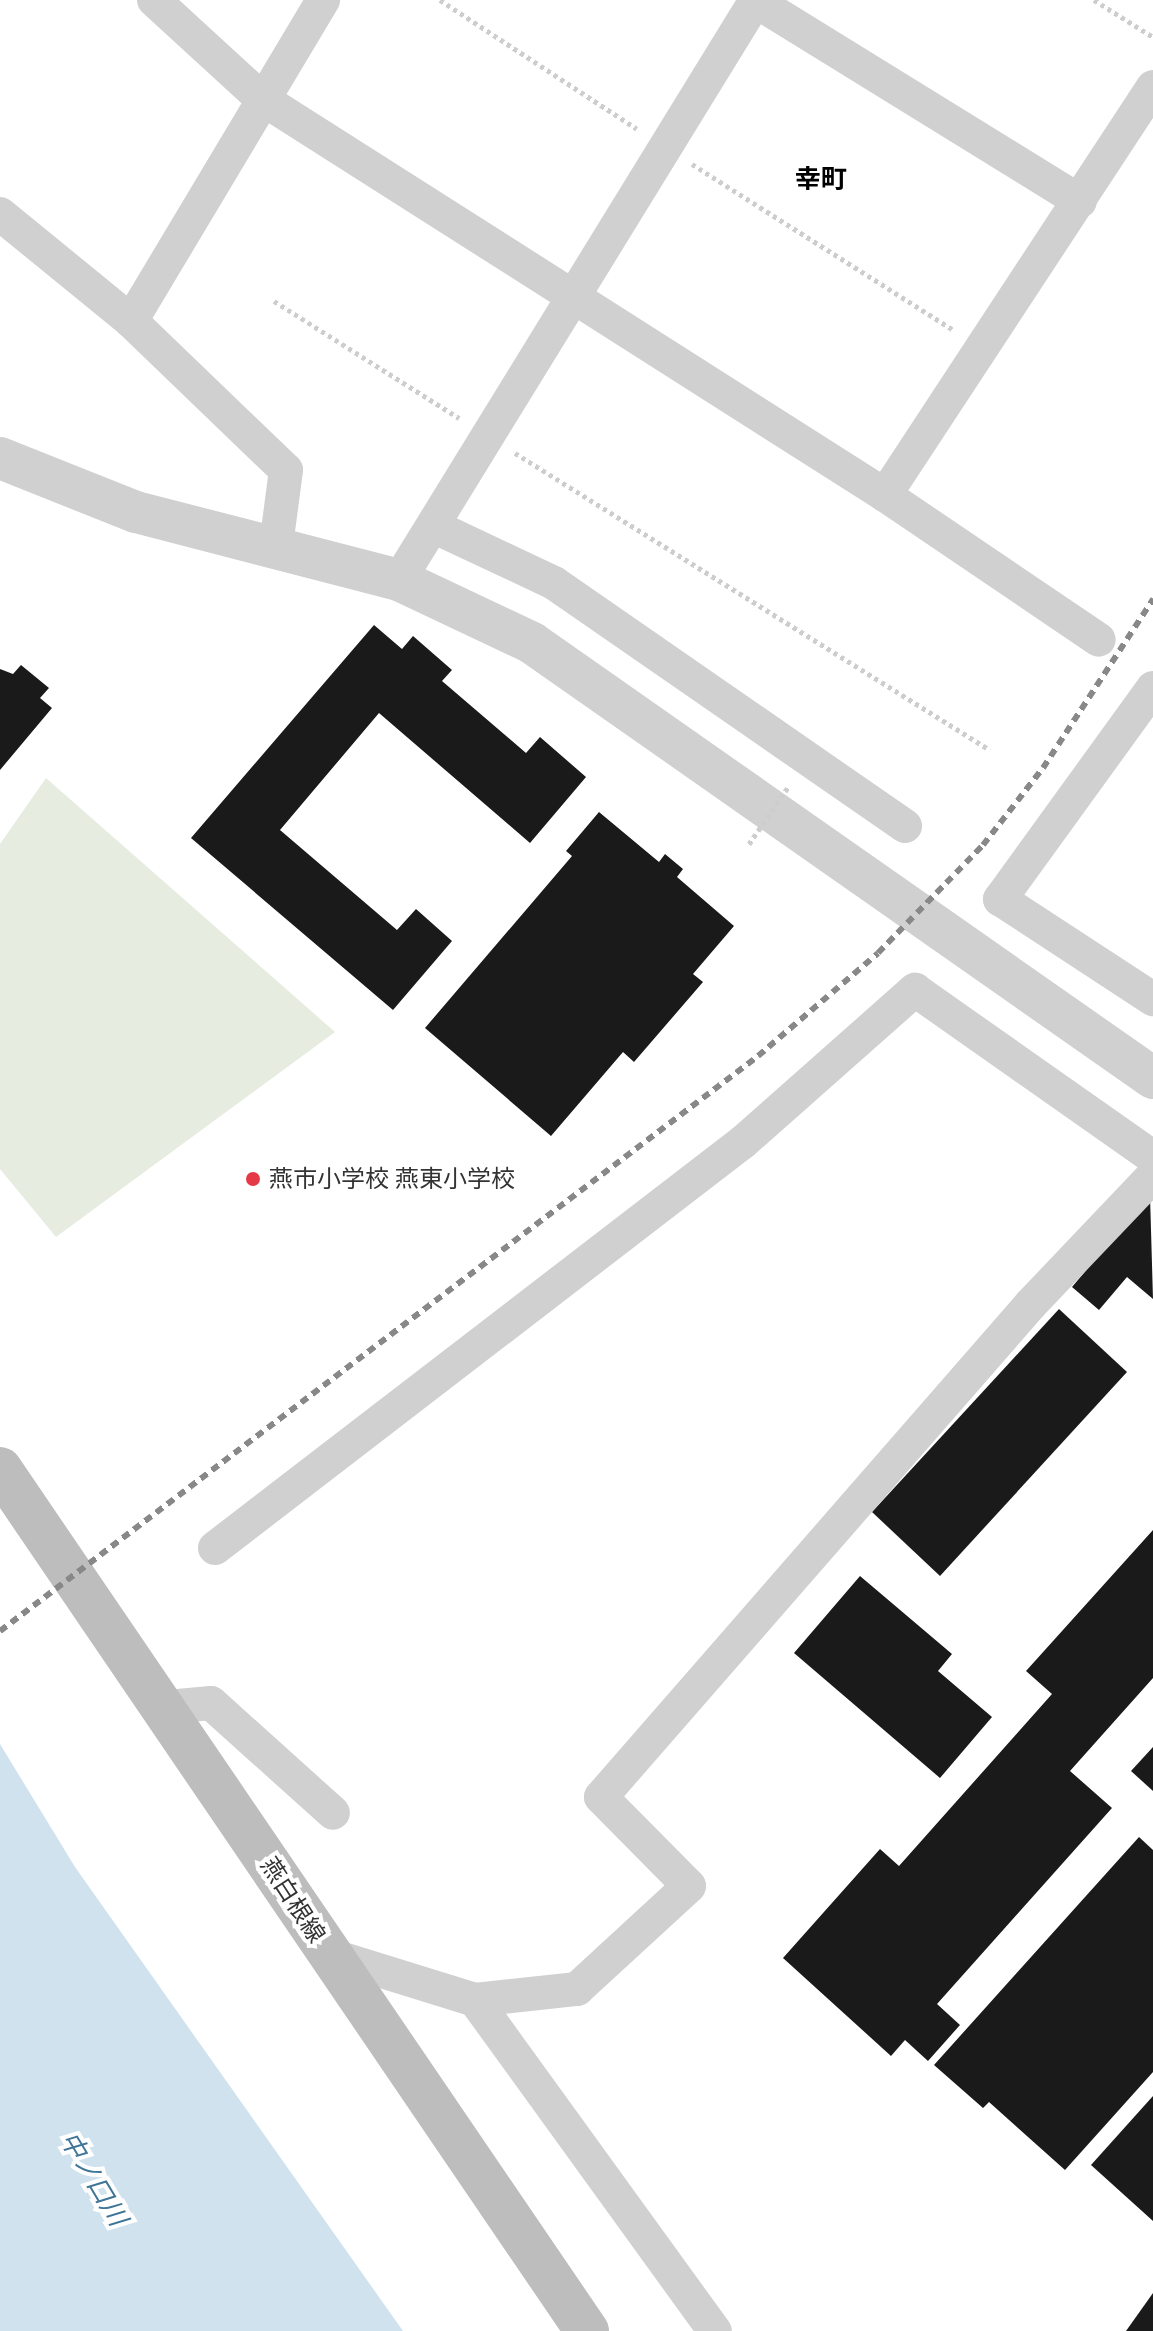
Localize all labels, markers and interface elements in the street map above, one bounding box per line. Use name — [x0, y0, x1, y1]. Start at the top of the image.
district label: 幸町 — [795, 164, 847, 196]
place label: 燕市小学校 燕東小学校 — [269, 1165, 515, 1193]
marker: 燕市小学校 燕東小学校 — [244, 1170, 262, 1188]
street label: 燕白根線 — [255, 1852, 331, 1948]
water label: 中ノ口川 — [53, 2126, 133, 2232]

